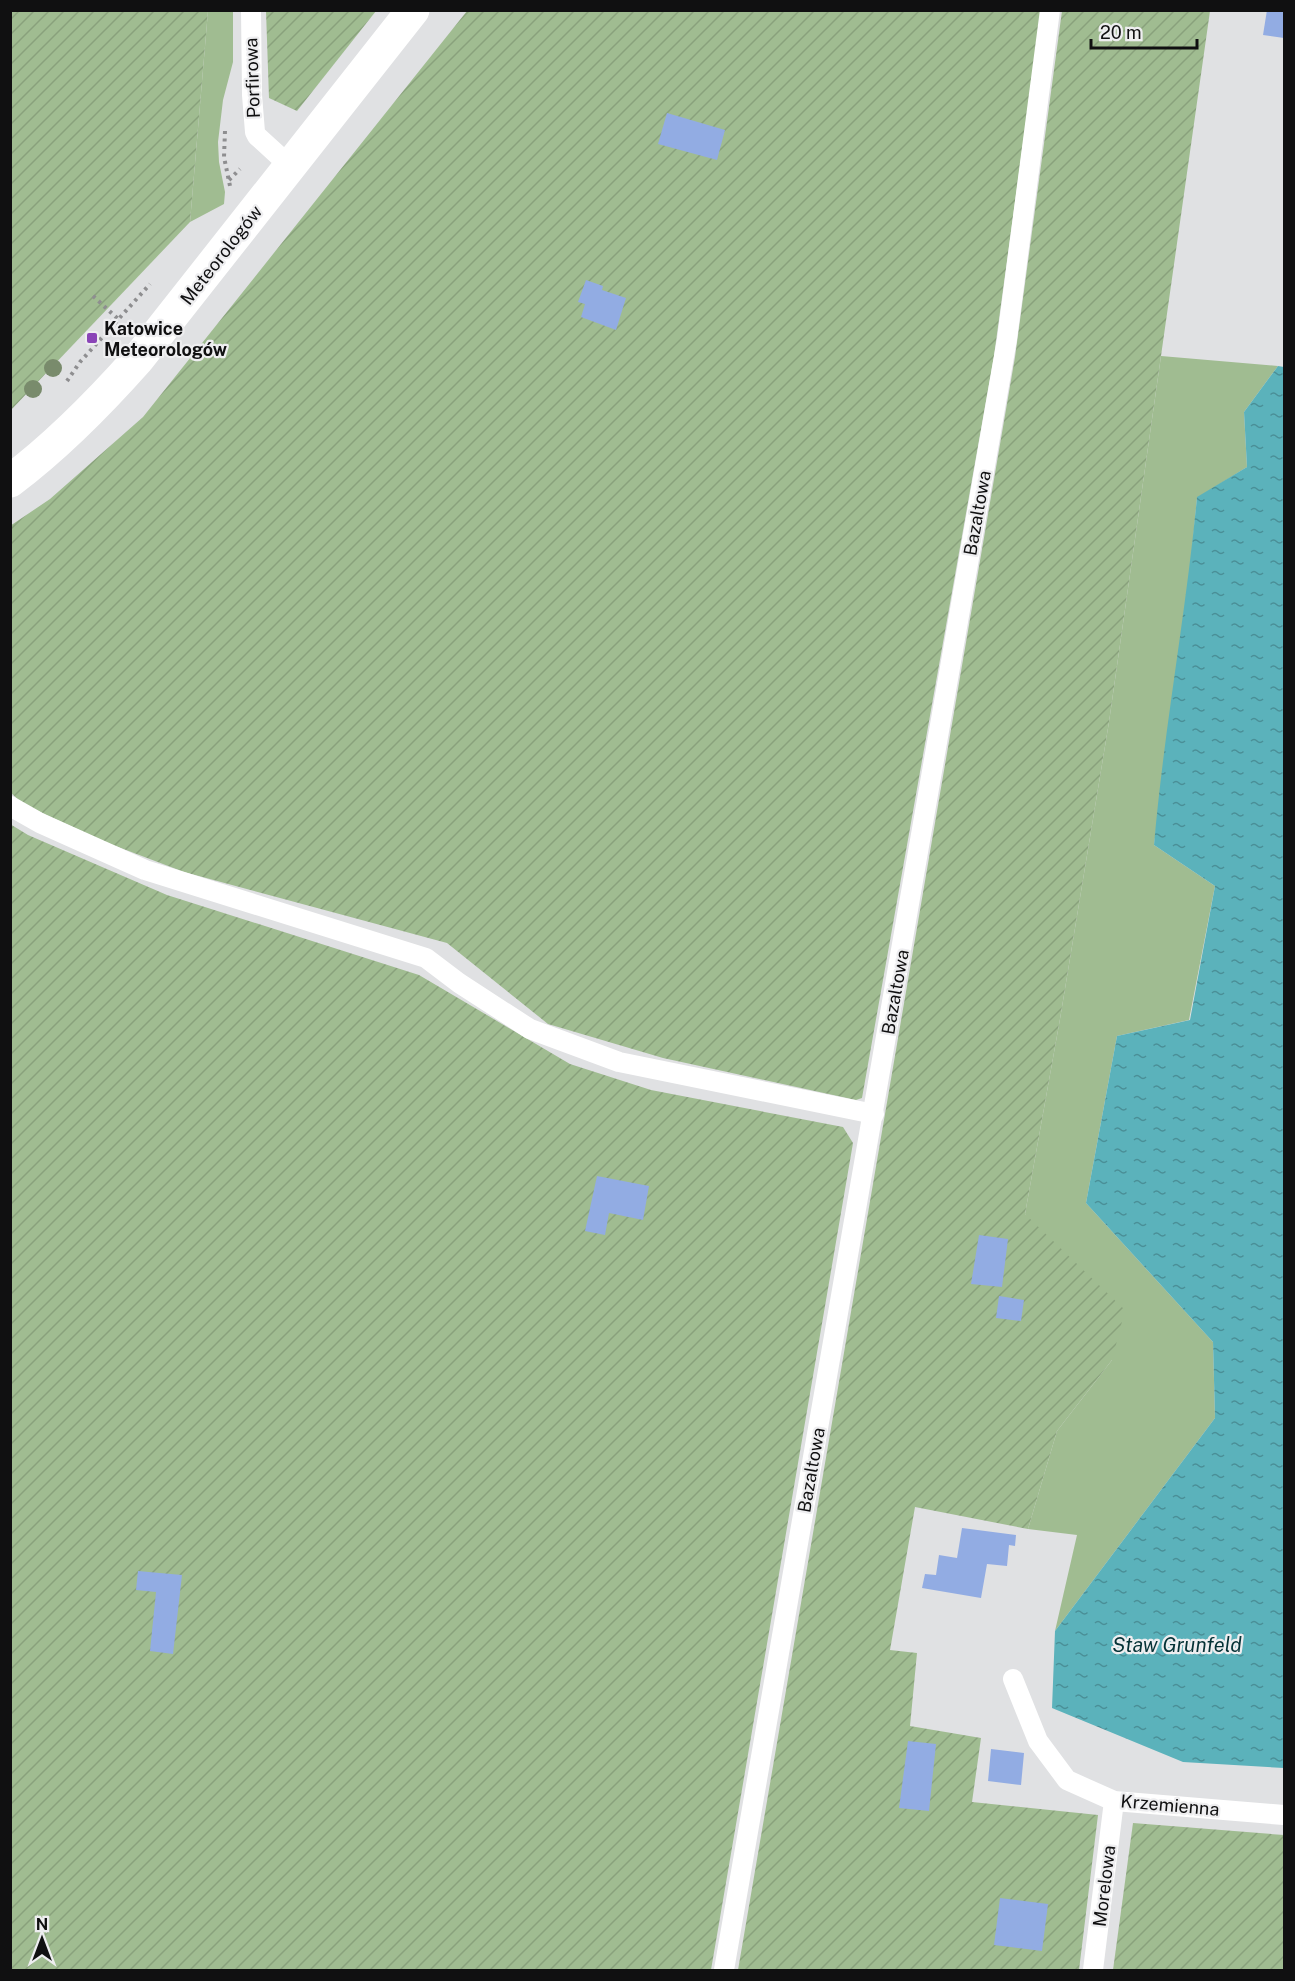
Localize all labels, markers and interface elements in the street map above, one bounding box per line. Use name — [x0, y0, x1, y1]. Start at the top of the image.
scale bar — [1091, 12, 1198, 50]
text: 20 m — [1100, 22, 1142, 43]
street label: Porfirowa — [240, 37, 264, 119]
street label: Meteorologów — [176, 201, 266, 309]
place label: Katowice Meteorologów — [104, 318, 227, 360]
marker: Katowice Meteorologów — [85, 331, 99, 345]
street label: Bazaltowa — [959, 469, 995, 557]
street label: Bazaltowa — [877, 948, 913, 1036]
street label: Bazaltowa — [793, 1426, 829, 1514]
water label: Staw Grunfeld — [1112, 1633, 1242, 1657]
street label: Krzemienna — [1120, 1790, 1220, 1820]
street label: Morelowa — [1089, 1844, 1119, 1928]
north arrow — [12, 1909, 72, 1969]
text: N — [36, 1915, 48, 1934]

